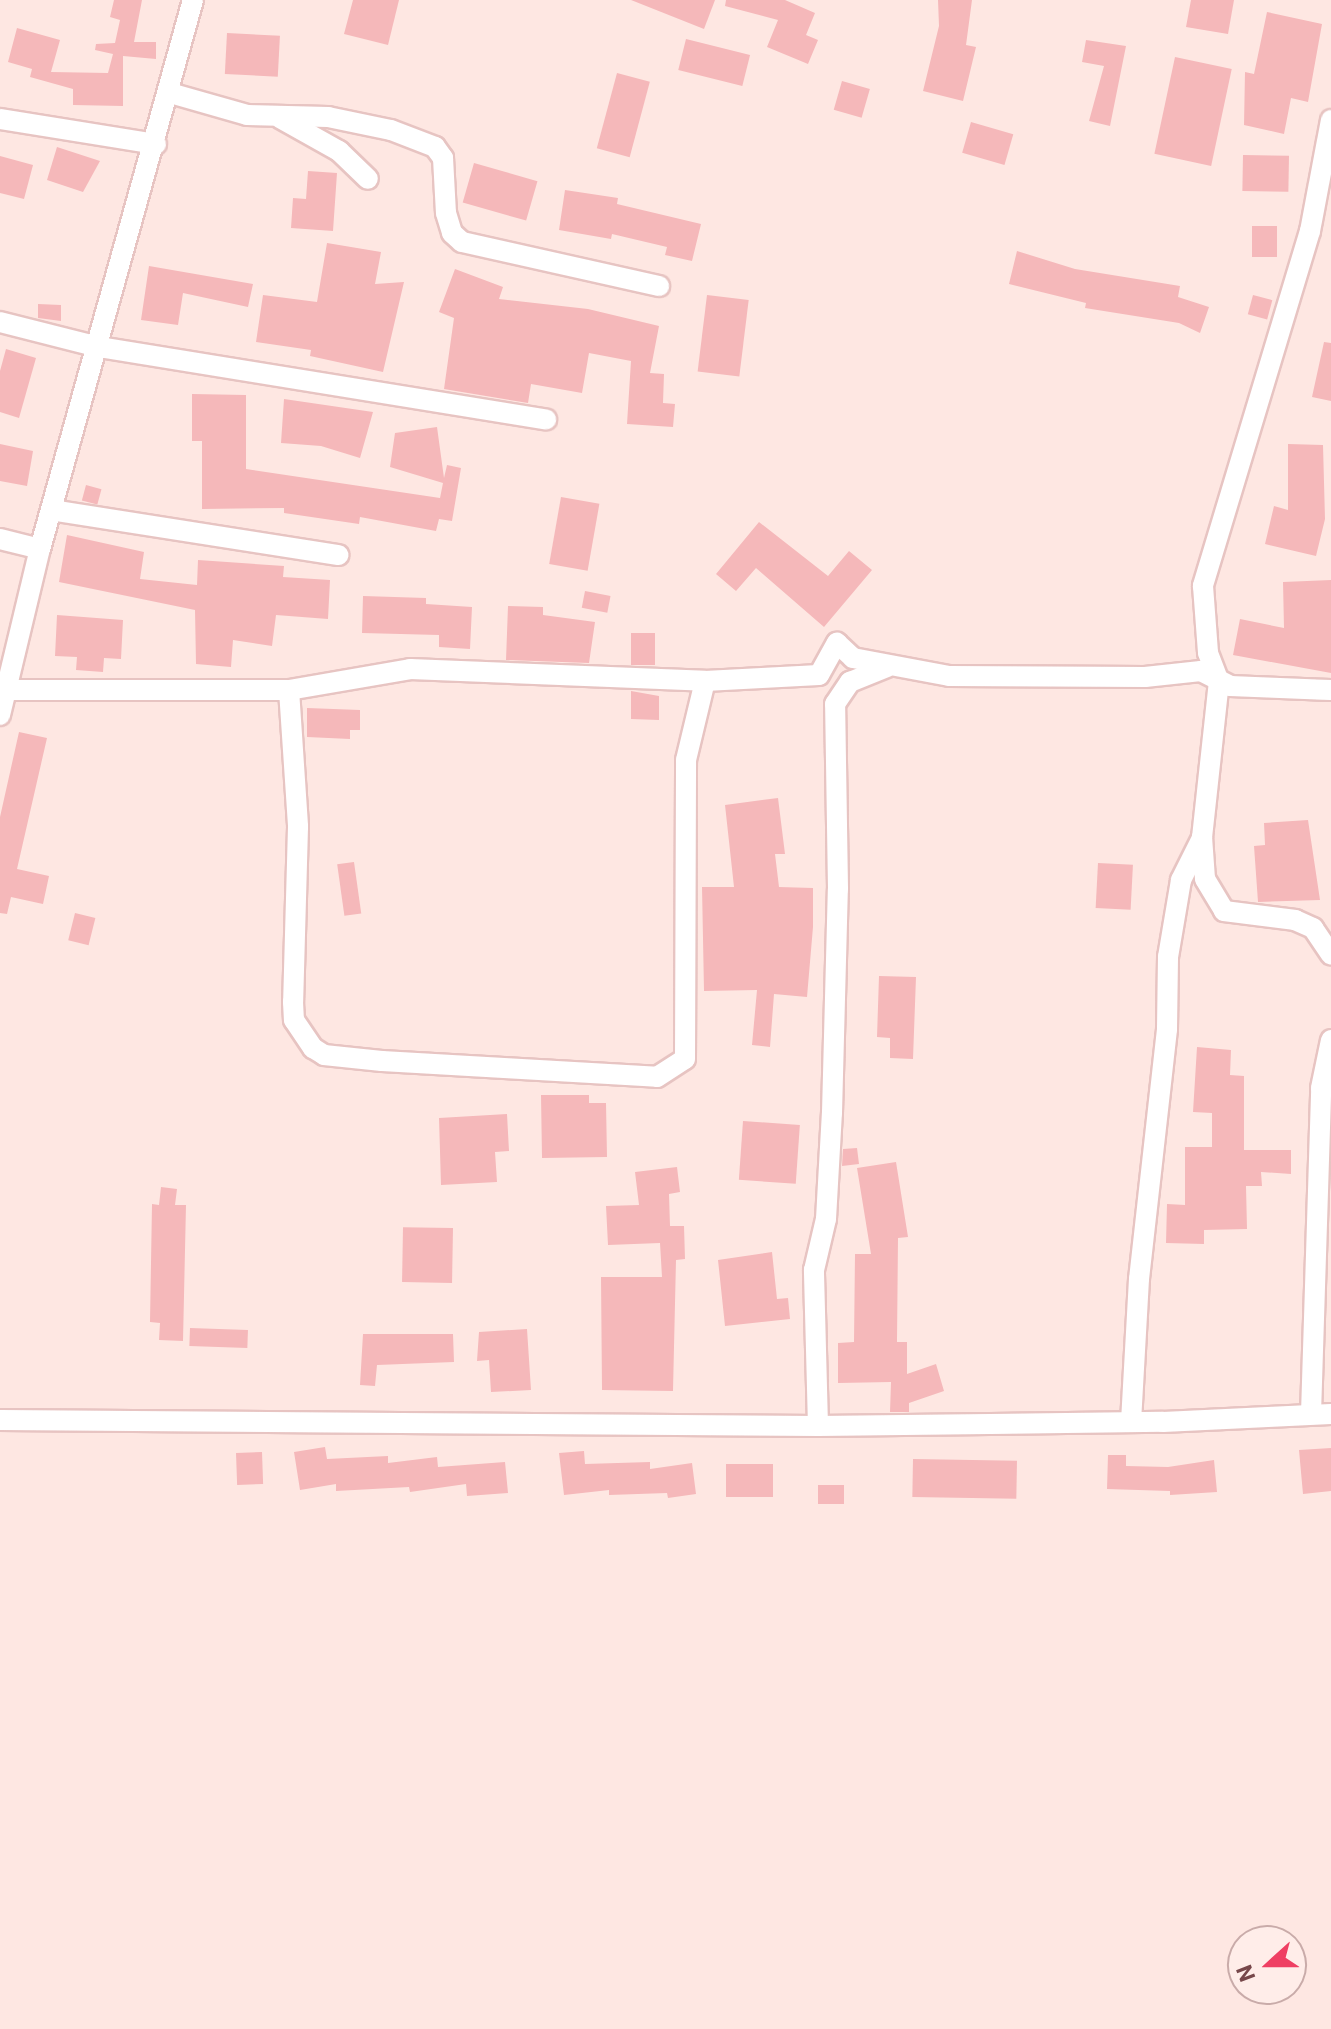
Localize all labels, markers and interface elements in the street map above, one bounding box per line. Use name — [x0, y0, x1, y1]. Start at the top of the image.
north arrow — [1227, 1925, 1307, 2005]
text: N — [1232, 1961, 1260, 1985]

